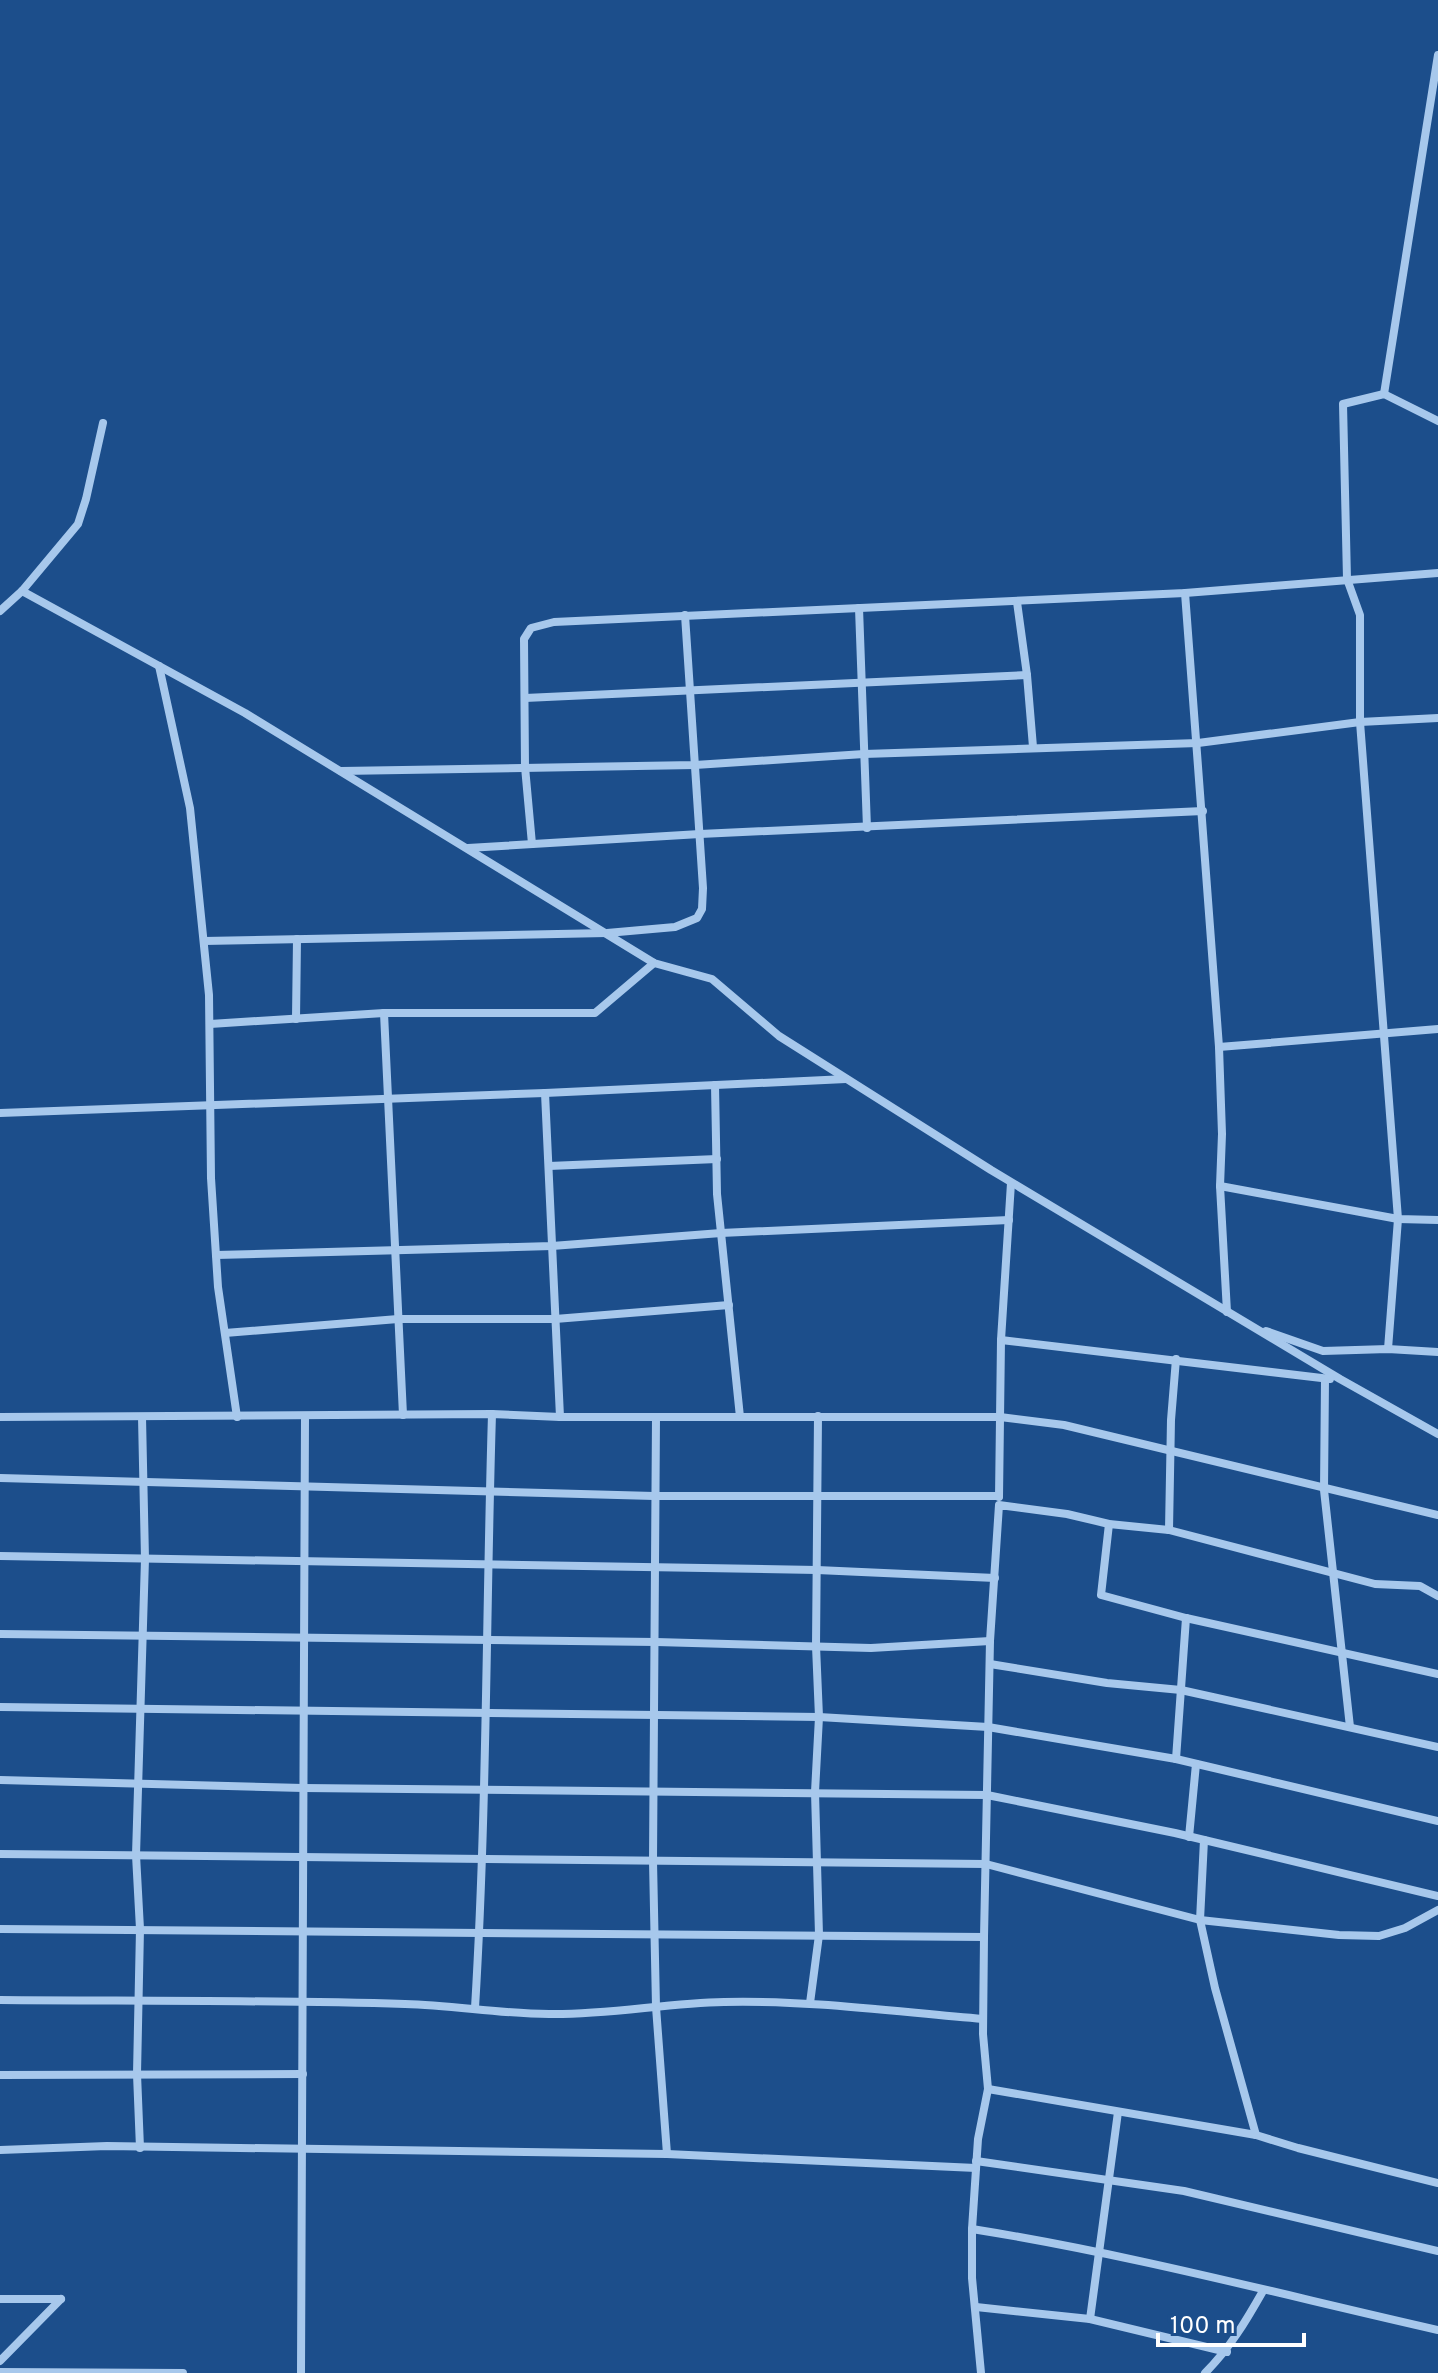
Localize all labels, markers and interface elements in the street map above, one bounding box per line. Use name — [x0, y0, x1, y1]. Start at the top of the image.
scale bar — [1158, 2297, 1304, 2347]
text: 100 m — [1170, 2312, 1236, 2342]

